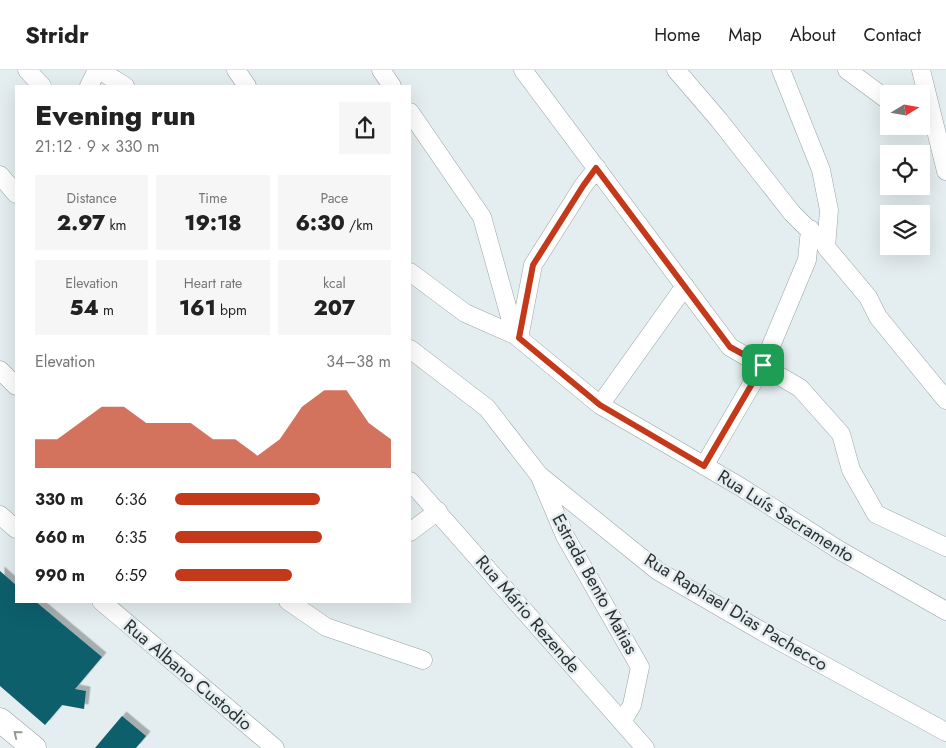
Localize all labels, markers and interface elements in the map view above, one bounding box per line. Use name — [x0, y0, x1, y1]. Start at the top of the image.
text: Stridr — [25, 17, 89, 52]
text: Home — [654, 22, 700, 48]
text: Map — [728, 22, 762, 48]
text: About — [790, 22, 835, 48]
text: Contact — [863, 22, 921, 48]
north arrow — [880, 85, 930, 135]
map controls — [880, 85, 930, 255]
text: Evening run — [35, 95, 196, 136]
button: share — [339, 102, 391, 154]
text: 21:12 · 9 × 330 m — [35, 135, 160, 158]
button: locate — [880, 145, 930, 195]
text: Distance — [67, 188, 117, 208]
text: Time — [199, 188, 227, 208]
text: Pace — [320, 188, 348, 208]
button: layers — [880, 205, 930, 255]
text: 2.97 — [57, 208, 105, 238]
text: 19:18 — [184, 208, 242, 238]
text: 6:30 — [295, 208, 345, 238]
text: km — [105, 215, 127, 235]
text: /km — [345, 215, 373, 235]
text: Elevation — [65, 273, 118, 293]
text: Heart rate — [184, 273, 242, 293]
text: kcal — [323, 273, 346, 293]
text: 54 — [69, 293, 99, 323]
text: 161 — [179, 293, 216, 323]
text: 207 — [313, 293, 355, 323]
text: m — [99, 300, 114, 320]
text: bpm — [216, 300, 247, 320]
pin — [742, 344, 784, 386]
text: Elevation — [35, 350, 95, 373]
text: 34–38 m — [326, 350, 391, 373]
icon: arrive — [749, 351, 777, 379]
street label: Rua Luís Sacramento — [713, 463, 860, 569]
text: 330 m — [35, 488, 83, 511]
text: 6:36 — [115, 488, 147, 511]
street label: Estrada Bento Matias — [546, 509, 644, 659]
text: 660 m — [35, 526, 85, 549]
text: 6:35 — [115, 526, 147, 549]
street label: Rua Raphael Dias Pachecco — [639, 547, 833, 677]
street label: Rua Mário Rezende — [470, 549, 586, 679]
text: 990 m — [35, 564, 85, 587]
text: 6:59 — [115, 564, 147, 587]
street label: Rua Albano Custodio — [118, 613, 258, 737]
one-way arrow — [14, 732, 23, 740]

